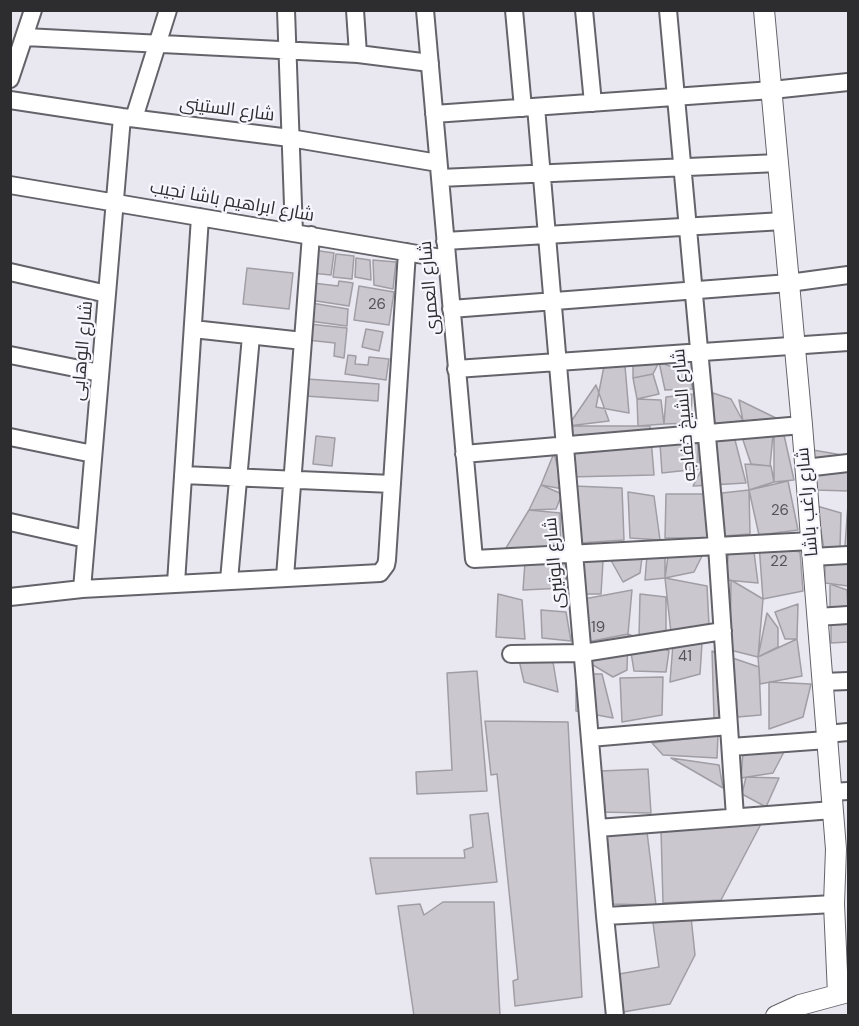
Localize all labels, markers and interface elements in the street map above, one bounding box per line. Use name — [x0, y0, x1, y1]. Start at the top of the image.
street label: شارع الستينى — [178, 93, 276, 127]
street label: شارع ابراهيم باشا نجيب — [148, 177, 316, 227]
street label: شارع العمرى — [415, 240, 445, 336]
house number: 26 — [368, 296, 386, 314]
street label: شارع الوهابى — [68, 300, 98, 402]
street label: شارع الشيخ خفاجه — [668, 348, 702, 482]
street label: شارع راغب باشا — [792, 446, 824, 558]
house number: 26 — [771, 502, 789, 520]
street label: شارع الوتيرى — [540, 516, 570, 610]
house number: 22 — [770, 553, 788, 571]
house number: 19 — [591, 619, 605, 637]
house number: 41 — [678, 648, 692, 666]

